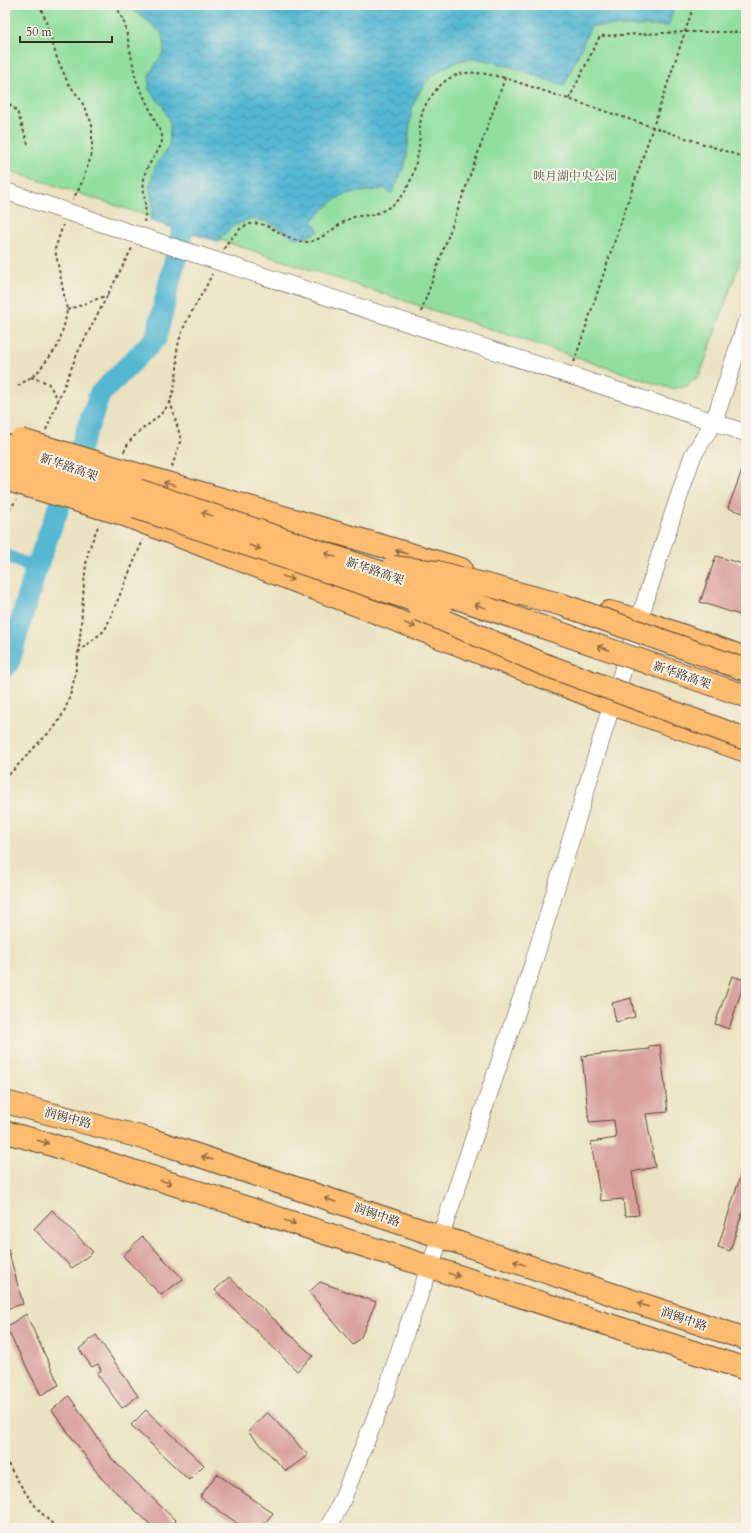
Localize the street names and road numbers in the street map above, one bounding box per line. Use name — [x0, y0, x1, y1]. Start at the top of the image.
street label: 新华路高架 — [38, 450, 100, 484]
street label: 新华路高架 — [344, 554, 406, 588]
street label: 新华路高架 — [651, 658, 713, 692]
street label: 润锡中路 — [43, 1104, 93, 1132]
street label: 润锡中路 — [352, 1200, 402, 1230]
street label: 润锡中路 — [659, 1304, 709, 1334]

